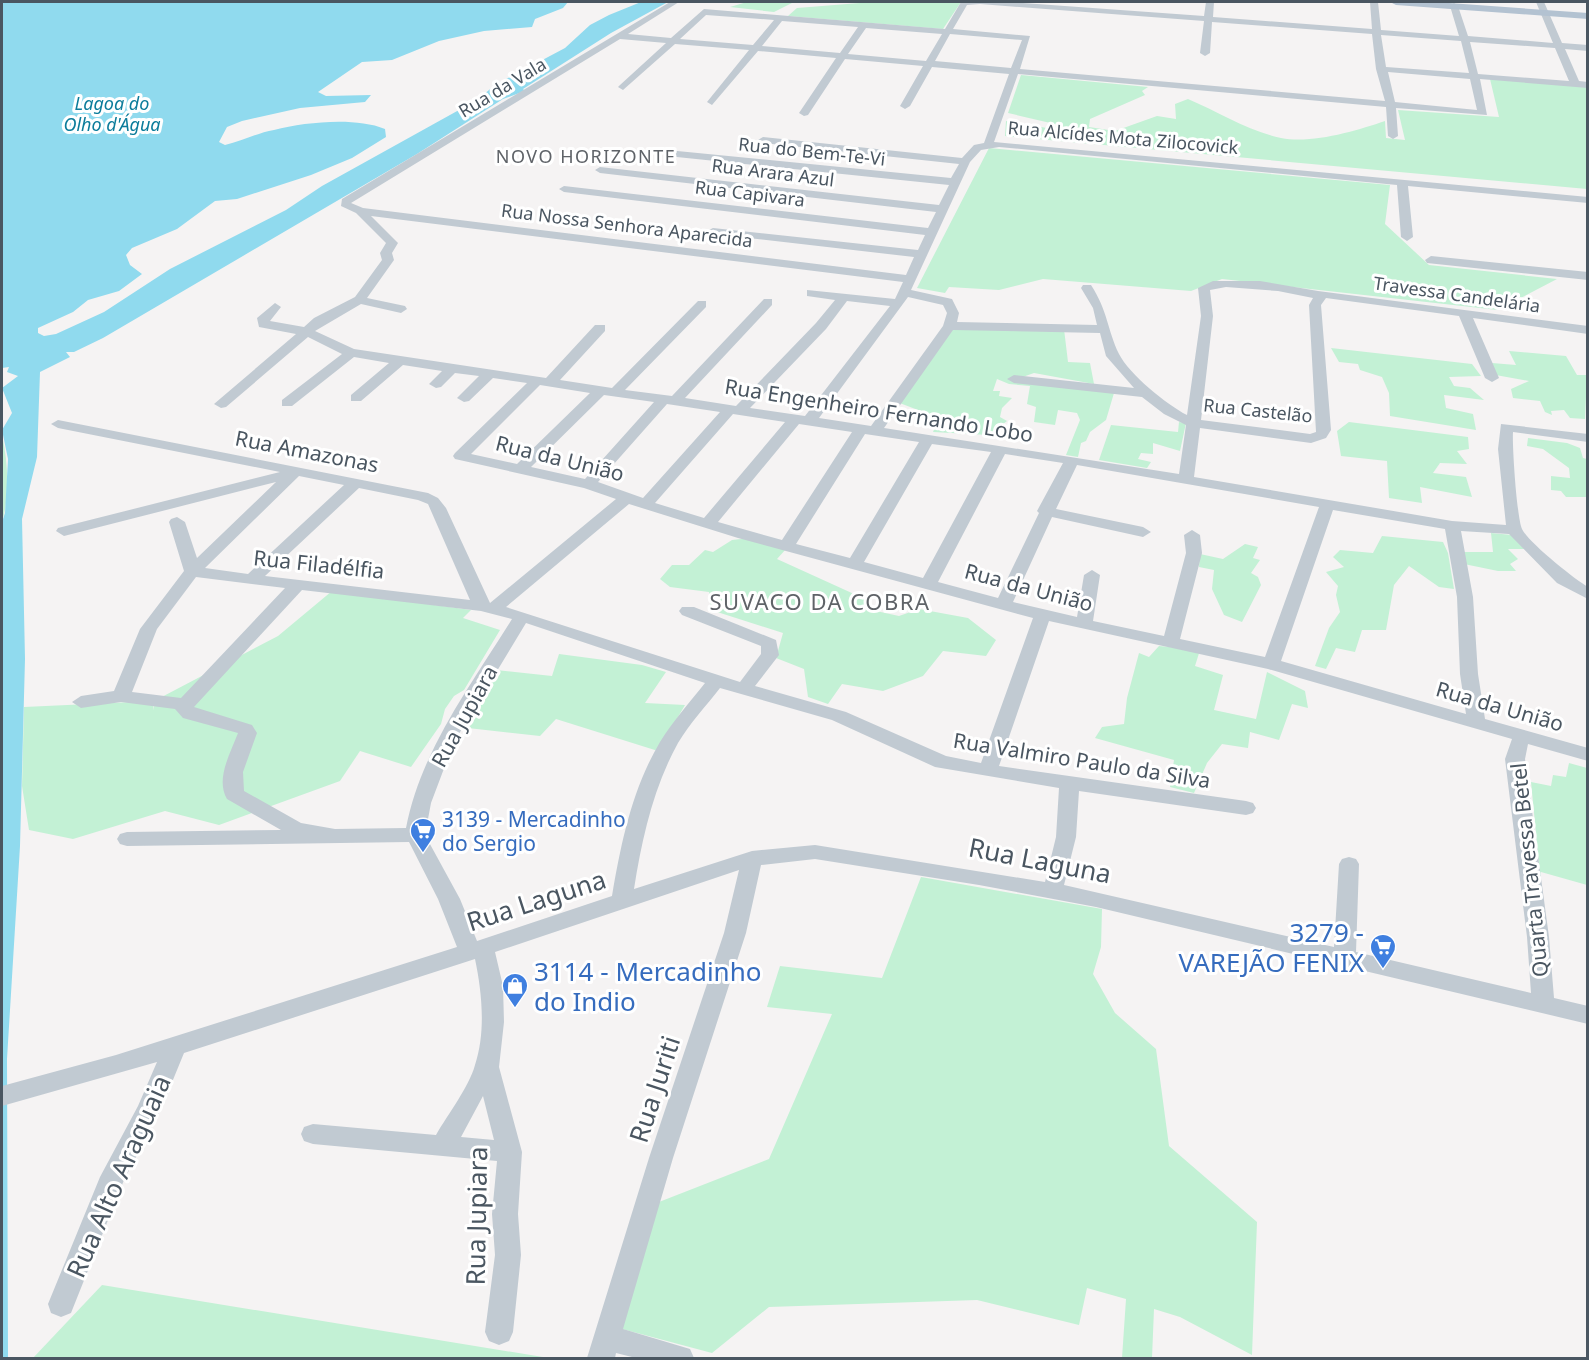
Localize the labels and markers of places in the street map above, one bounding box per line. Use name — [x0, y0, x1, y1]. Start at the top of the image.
place label: 3139 - Mercadinho do Sergio — [442, 805, 626, 857]
supermarket icon: 3139 - Mercadinho do Sergio — [408, 816, 438, 854]
place label: 3279 - VAREJÃO FENIX — [1179, 914, 1365, 980]
supermarket icon: 3279 - VAREJÃO FENIX — [1368, 932, 1398, 970]
place label: 3114 - Mercadinho do Indio — [534, 953, 761, 1019]
shop icon: 3114 - Mercadinho do Indio — [500, 971, 530, 1009]

